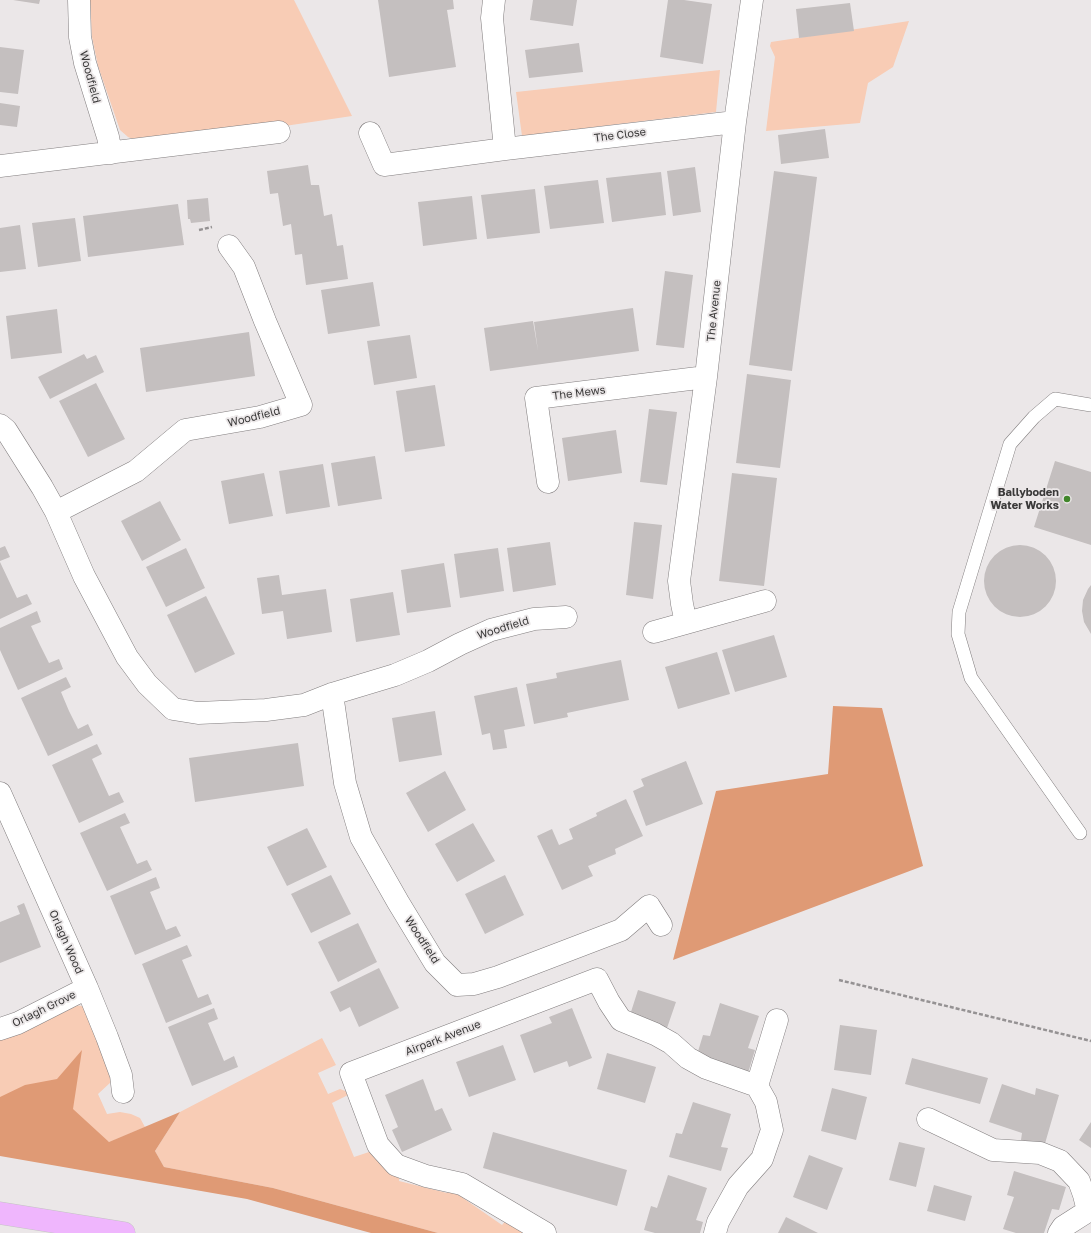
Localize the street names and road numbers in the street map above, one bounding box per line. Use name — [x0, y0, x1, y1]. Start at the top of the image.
street label: Woodfield — [77, 49, 103, 105]
street label: The Close — [593, 125, 647, 145]
street label: The Avenue — [704, 280, 724, 342]
street label: The Mews — [552, 383, 606, 403]
street label: Woodfield — [226, 404, 282, 430]
street label: Woodfield — [475, 614, 531, 642]
street label: Orlagh Wood — [46, 908, 86, 976]
street label: Woodfield — [402, 914, 442, 966]
street label: Orlagh Grove — [10, 988, 78, 1030]
street label: Airpark Avenue — [403, 1018, 483, 1058]

